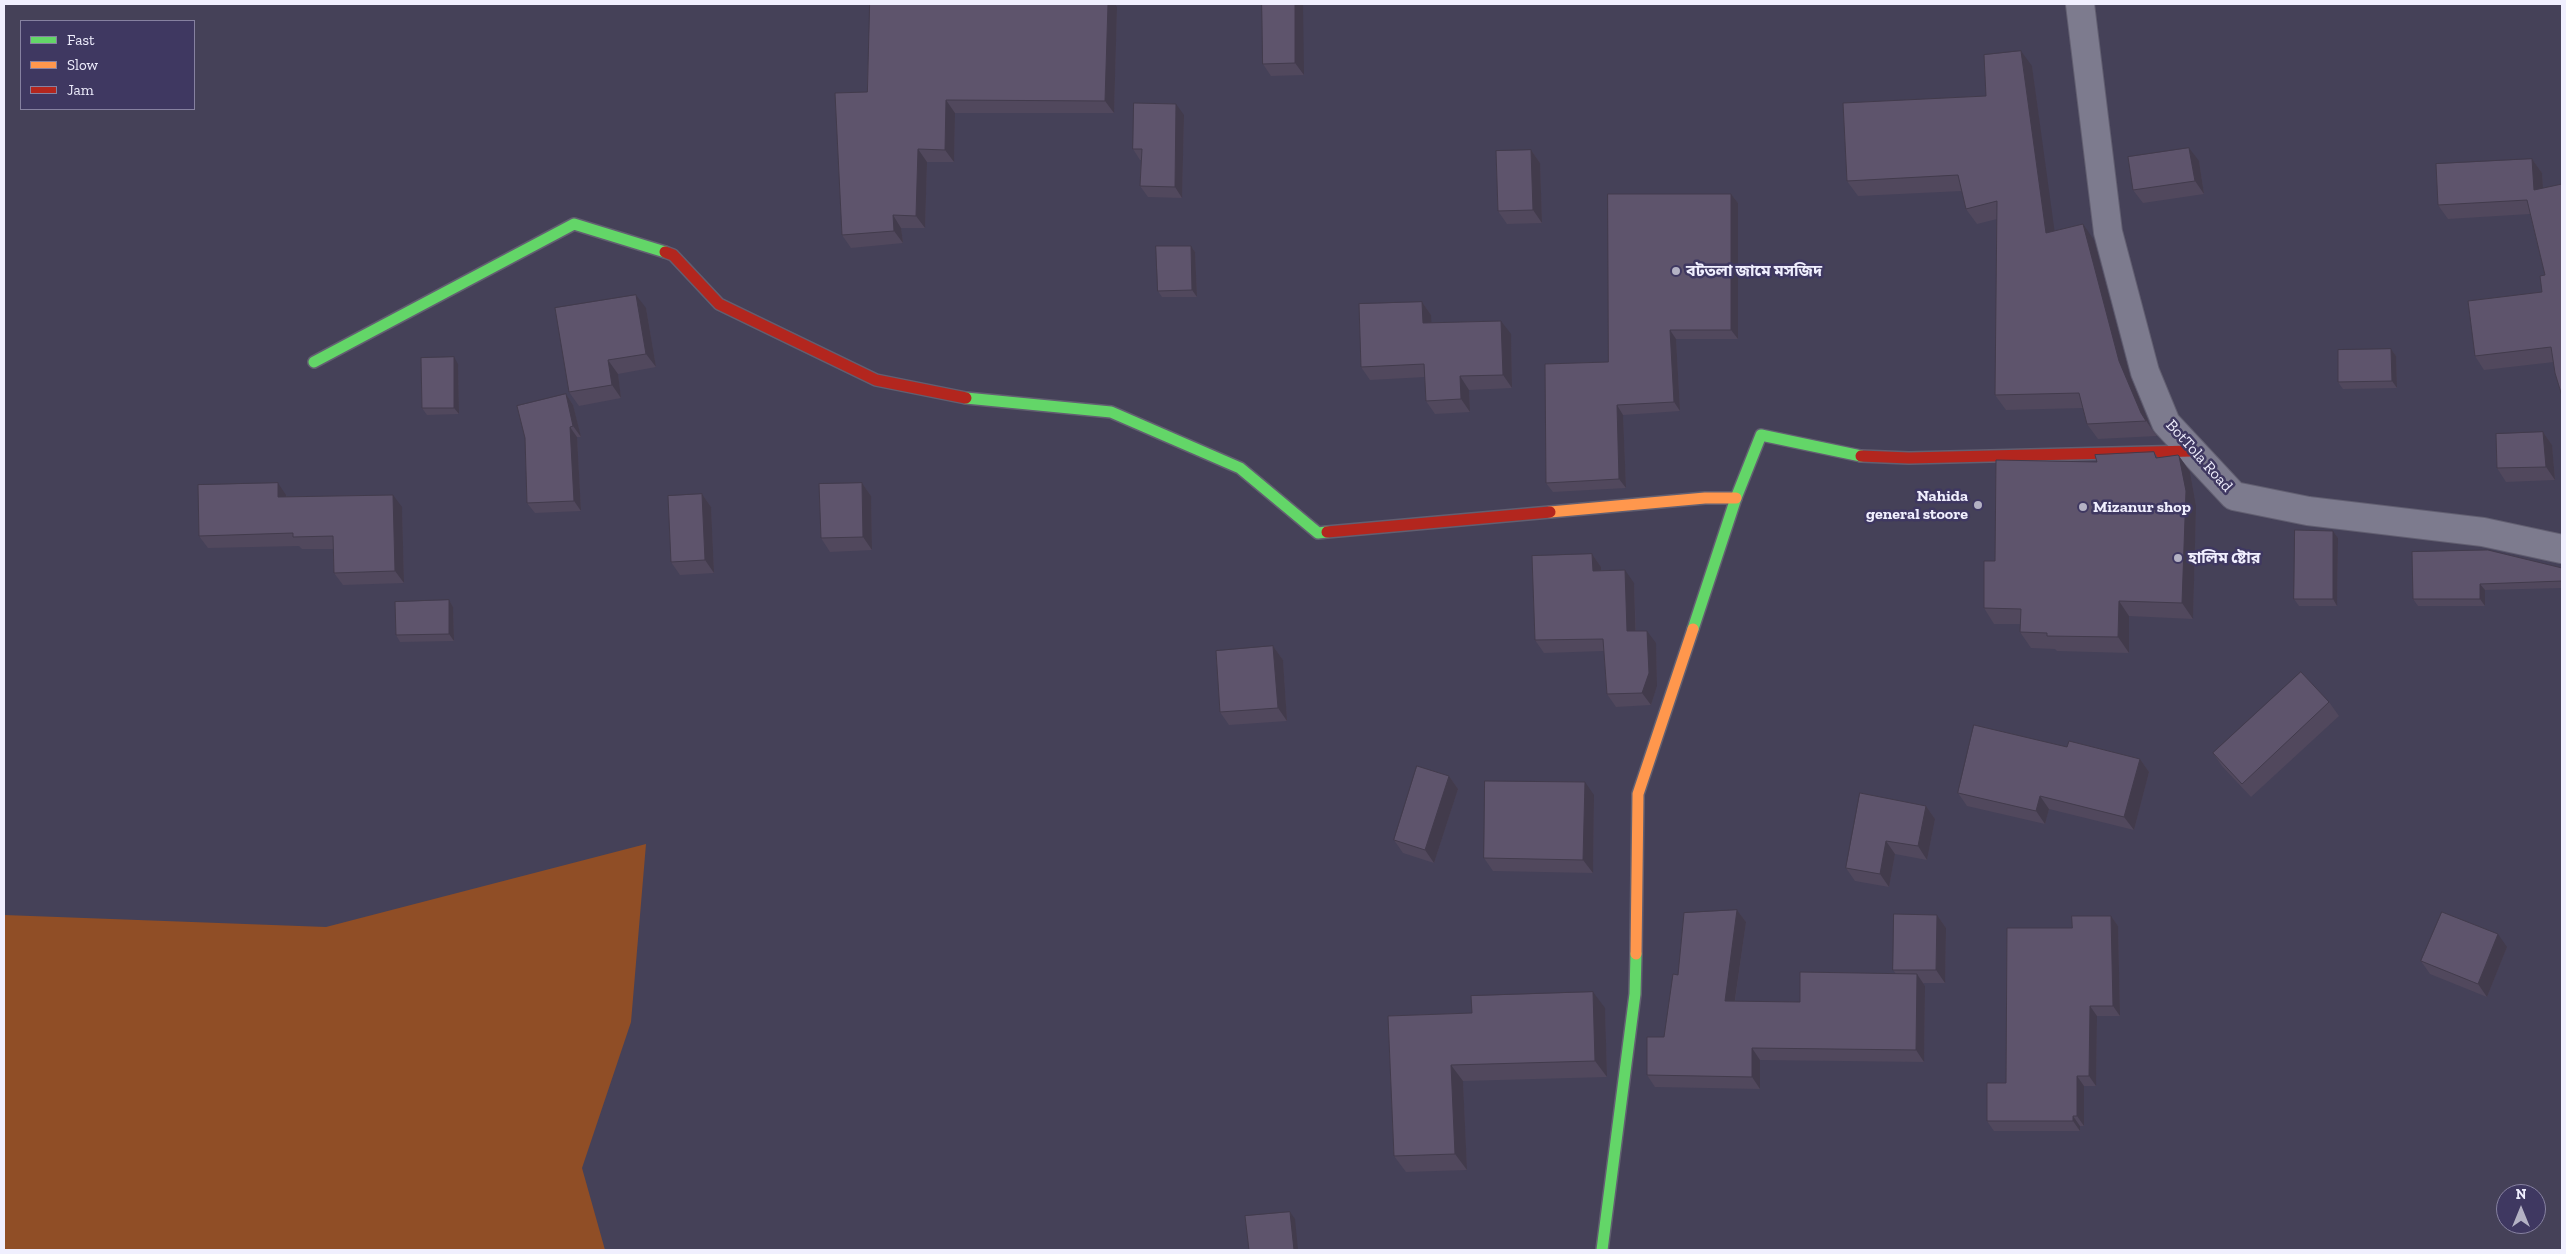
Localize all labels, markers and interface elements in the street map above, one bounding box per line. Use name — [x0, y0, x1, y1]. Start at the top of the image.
legend — [20, 20, 195, 110]
text: Fast — [67, 31, 95, 49]
text: Slow — [67, 56, 98, 74]
text: Jam — [67, 81, 94, 99]
place label: বটতলা জামে মসজিদ — [1686, 261, 1822, 281]
marker: বটতলা জামে মসজিদ — [1670, 265, 1682, 277]
street label: BotTola Road — [2162, 416, 2236, 496]
place label: Nahida general stoore — [1866, 486, 1968, 524]
place label: Mizanur shop — [2093, 497, 2191, 517]
marker: Nahida general stoore — [1972, 499, 1984, 511]
marker: Mizanur shop — [2077, 501, 2089, 513]
place label: হালিম ষ্টোর — [2188, 548, 2260, 568]
marker: হালিম ষ্টোর — [2172, 552, 2184, 564]
north arrow — [2496, 1184, 2546, 1234]
text: N — [2516, 1186, 2526, 1203]

